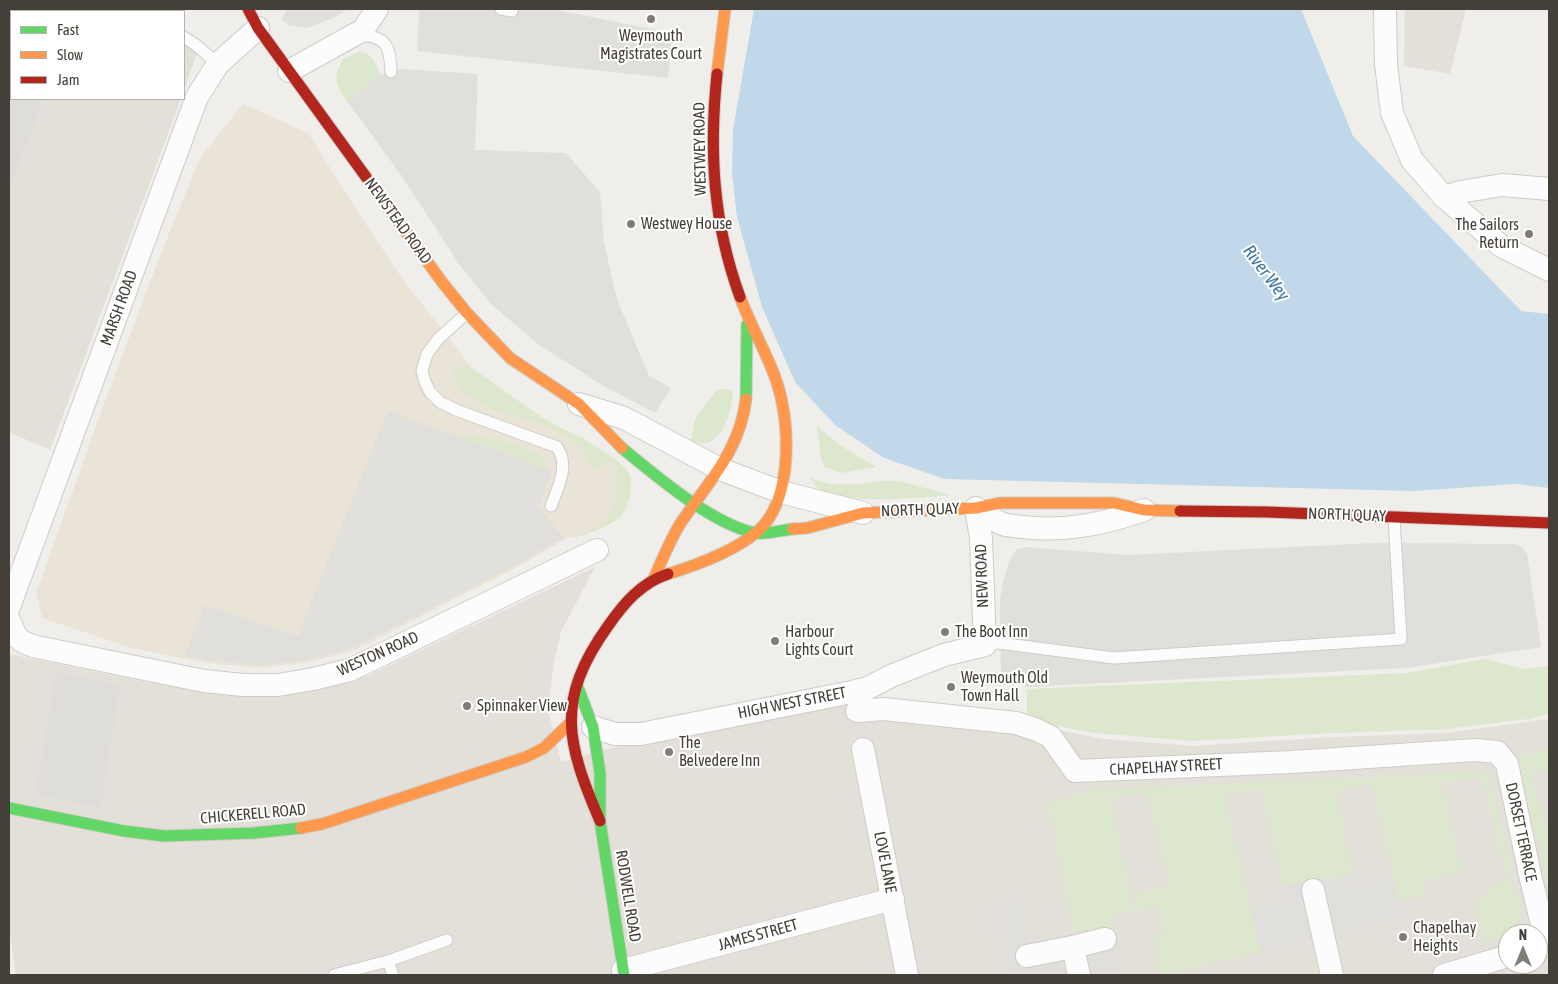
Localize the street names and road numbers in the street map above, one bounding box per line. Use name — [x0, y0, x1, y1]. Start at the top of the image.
street label: WESTWEY ROAD — [690, 102, 710, 196]
street label: NEWSTEAD ROAD — [360, 174, 436, 268]
street label: MARSH ROAD — [97, 268, 141, 348]
street label: NORTH QUAY — [881, 499, 959, 521]
street label: NORTH QUAY — [1308, 504, 1386, 526]
street label: NEW ROAD — [971, 544, 993, 608]
street label: WESTON ROAD — [334, 628, 422, 680]
street label: HIGH WEST STREET — [736, 683, 848, 723]
street label: CHAPELHAY STREET — [1109, 754, 1223, 780]
street label: DORSET TERRACE — [1501, 781, 1541, 883]
street label: CHICKERELL ROAD — [199, 800, 307, 828]
street label: LOVE LANE — [870, 830, 900, 894]
street label: RODWELL ROAD — [611, 849, 645, 943]
street label: JAMES STREET — [716, 915, 800, 955]

